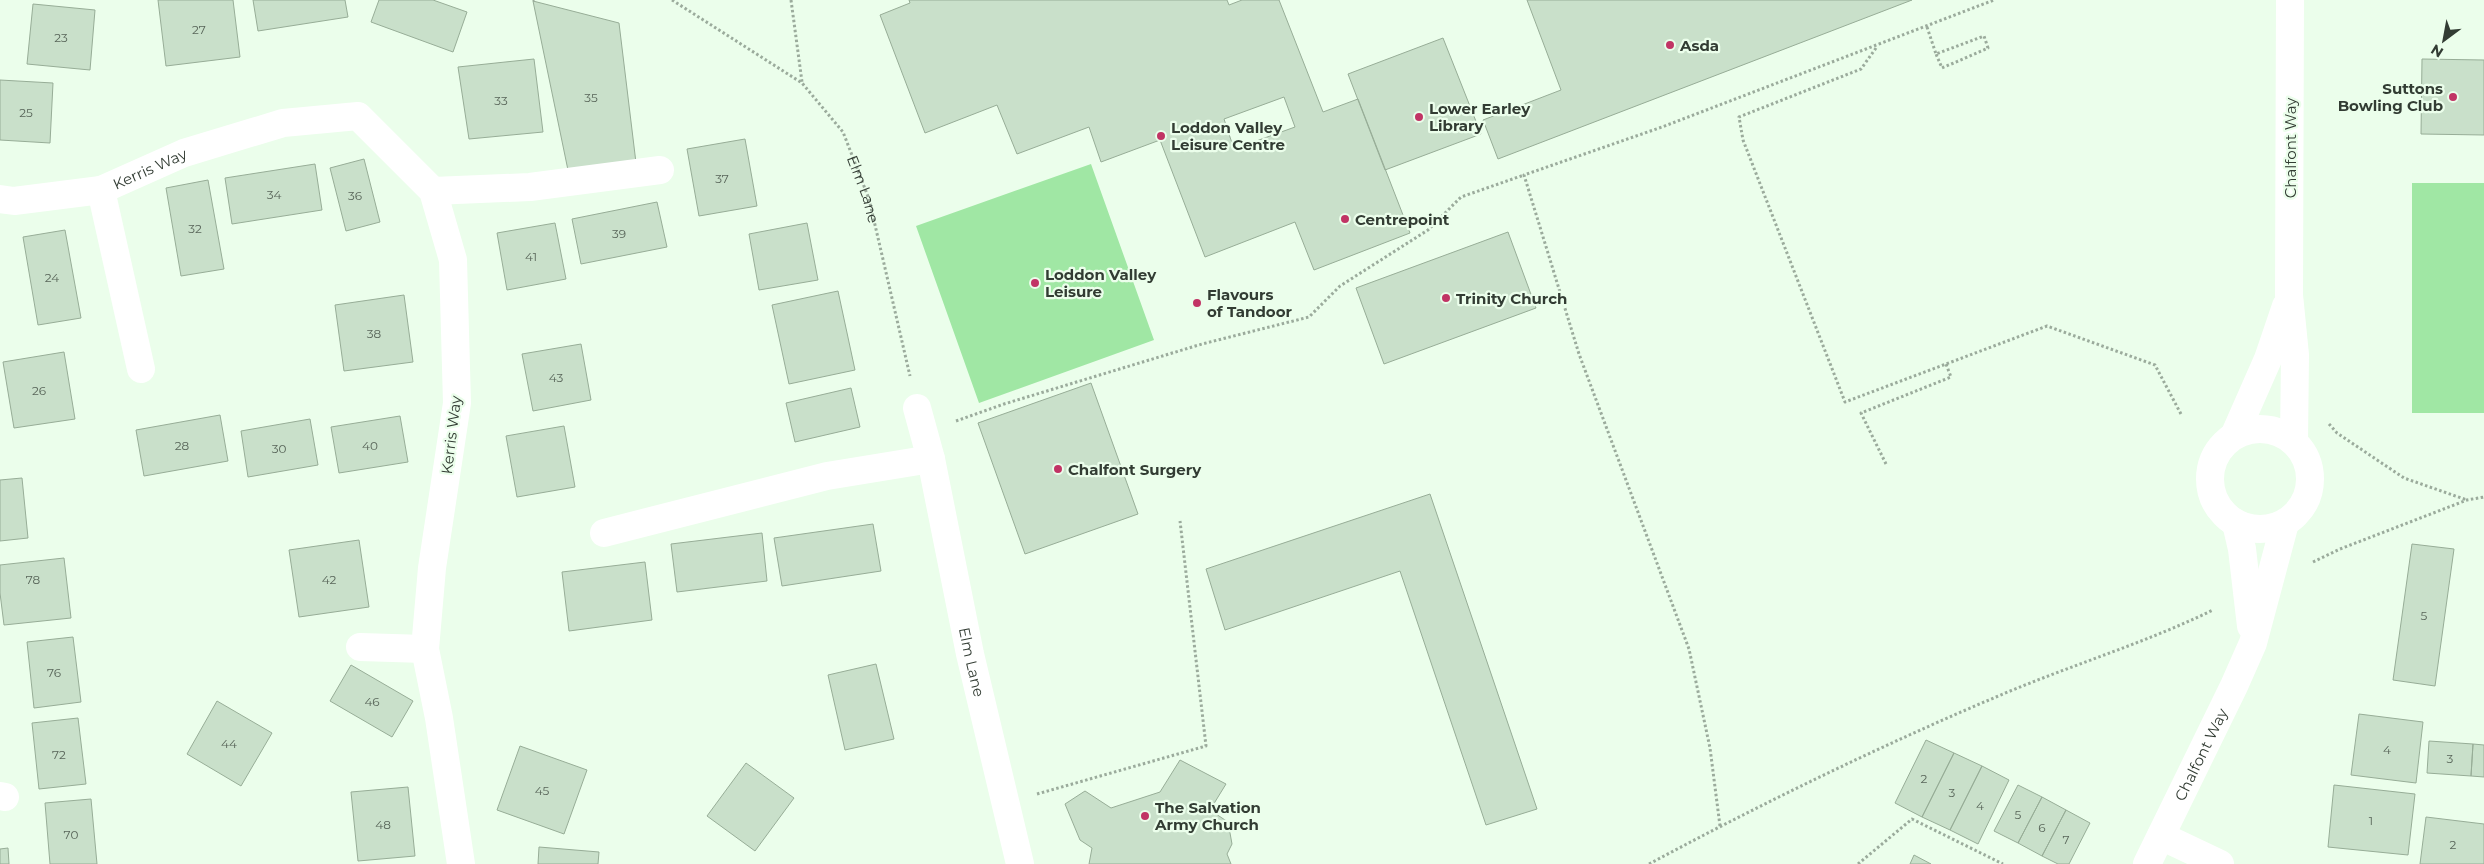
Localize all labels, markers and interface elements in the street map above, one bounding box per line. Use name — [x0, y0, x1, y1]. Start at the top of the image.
north arrow — [2419, 15, 2469, 65]
house number: 27 — [192, 22, 206, 37]
house number: 23 — [54, 30, 68, 45]
place label: Asda — [1679, 36, 1719, 55]
marker: Asda — [1664, 39, 1676, 51]
text: N — [2428, 40, 2447, 62]
place label: Suttons Bowling Club — [2338, 79, 2443, 115]
house number: 35 — [584, 90, 598, 105]
marker: Suttons Bowling Club — [2447, 91, 2459, 103]
house number: 33 — [494, 93, 508, 108]
street label: Chalfont Way — [2281, 97, 2300, 198]
place label: Lower Earley Library — [1429, 99, 1531, 135]
house number: 25 — [19, 105, 33, 120]
marker: Lower Earley Library — [1413, 111, 1425, 123]
place label: Loddon Valley Leisure Centre — [1171, 118, 1285, 154]
marker: Loddon Valley Leisure Centre — [1155, 130, 1167, 142]
street label: Kerris Way — [110, 143, 190, 193]
street label: Elm Lane — [843, 152, 884, 225]
house number: 37 — [715, 171, 729, 186]
house number: 34 — [267, 187, 281, 202]
house number: 36 — [348, 188, 362, 203]
place label: Centrepoint — [1355, 210, 1450, 229]
marker: Centrepoint — [1339, 213, 1351, 225]
house number: 32 — [188, 221, 202, 236]
house number: 39 — [612, 226, 626, 241]
house number: 41 — [525, 249, 537, 264]
place label: Loddon Valley Leisure — [1045, 265, 1157, 301]
house number: 24 — [45, 270, 59, 285]
marker: Loddon Valley Leisure — [1029, 277, 1041, 289]
place label: Flavours of Tandoor — [1207, 285, 1292, 321]
place label: Trinity Church — [1456, 289, 1567, 308]
marker: Trinity Church — [1440, 292, 1452, 304]
marker: Flavours of Tandoor — [1191, 297, 1203, 309]
house number: 38 — [367, 326, 382, 341]
house number: 43 — [549, 370, 563, 385]
house number: 26 — [32, 383, 46, 398]
street label: Kerris Way — [437, 394, 465, 475]
house number: 28 — [175, 438, 190, 453]
house number: 40 — [362, 438, 378, 453]
house number: 30 — [272, 441, 286, 456]
place label: Chalfont Surgery — [1068, 460, 1202, 479]
marker: Chalfont Surgery — [1052, 463, 1064, 475]
house number: 78 — [26, 572, 41, 587]
house number: 42 — [322, 572, 337, 587]
house number: 5 — [2421, 608, 2428, 623]
street label: Elm Lane — [955, 625, 989, 699]
house number: 76 — [47, 665, 61, 680]
house number: 46 — [364, 694, 380, 709]
street label: Chalfont Way — [2170, 704, 2232, 804]
house number: 44 — [221, 736, 237, 751]
house number: 4 — [2383, 742, 2391, 757]
house number: 72 — [52, 747, 66, 762]
house number: 3 — [2447, 751, 2454, 766]
house number: 2 — [1921, 771, 1928, 786]
house number: 45 — [535, 783, 550, 798]
house number: 3 — [1949, 785, 1956, 800]
place label: The Salvation Army Church — [1154, 798, 1261, 834]
house number: 4 — [1976, 798, 1984, 813]
house number: 5 — [2015, 807, 2022, 822]
marker: The Salvation Army Church — [1139, 810, 1151, 822]
house number: 1 — [2369, 813, 2373, 828]
house number: 48 — [375, 817, 391, 832]
house number: 6 — [2038, 820, 2046, 835]
house number: 70 — [64, 827, 78, 842]
house number: 7 — [2062, 832, 2070, 847]
house number: 2 — [2450, 837, 2457, 852]

